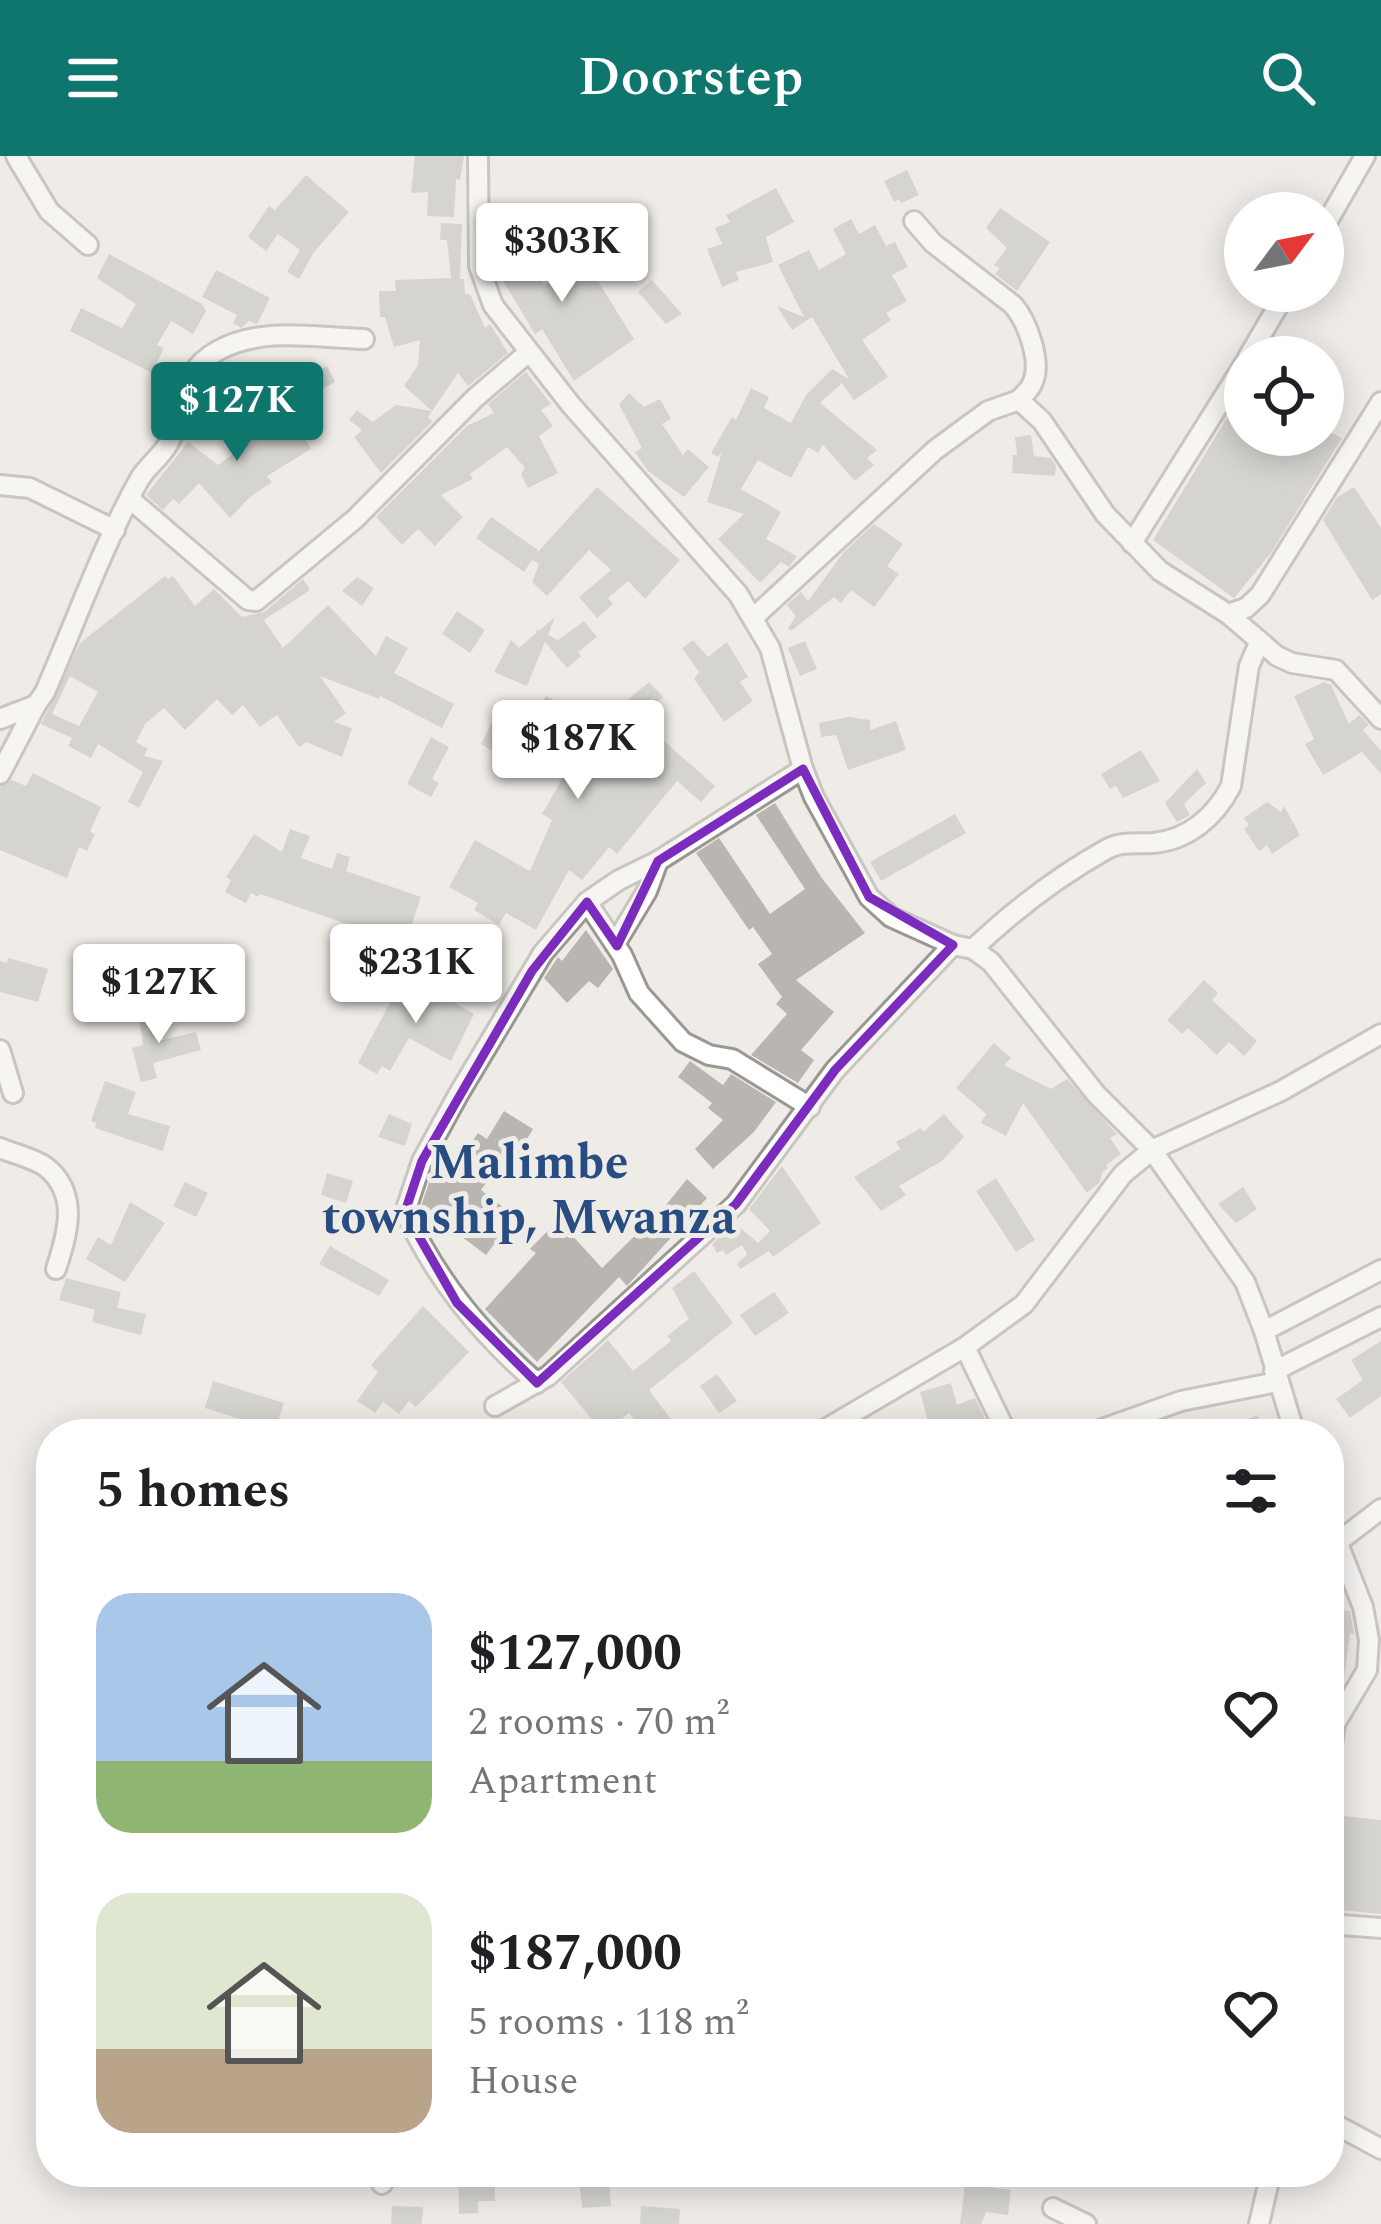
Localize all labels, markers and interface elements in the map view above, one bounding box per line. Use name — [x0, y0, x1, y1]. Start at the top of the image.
text: Doorstep — [578, 37, 803, 119]
icon: menu — [60, 45, 126, 111]
icon: search — [1255, 45, 1321, 111]
north arrow — [1224, 192, 1344, 312]
map controls — [1224, 192, 1344, 456]
pin: $303K — [478, 203, 646, 305]
text: $303K — [503, 212, 621, 271]
button: locate — [1224, 336, 1344, 456]
pin: $127K — [153, 362, 321, 464]
text: $127K — [178, 371, 296, 430]
pin: $187K — [494, 700, 662, 802]
text: $187K — [519, 709, 637, 768]
pin: $231K — [332, 924, 500, 1026]
text: $231K — [357, 933, 475, 992]
pin: $127K — [75, 944, 243, 1046]
text: $127K — [100, 953, 218, 1012]
district label: Malimbe township, Mwanza — [322, 1127, 736, 1255]
text: 5 homes — [96, 1452, 290, 1530]
icon: filters — [1218, 1458, 1284, 1524]
text: $127,000 — [468, 1615, 682, 1693]
icon: home — [192, 1641, 336, 1785]
icon: heart — [1218, 1680, 1284, 1746]
text: 2 rooms · 70 m² — [468, 1693, 729, 1752]
text: Apartment — [468, 1752, 657, 1811]
text: $187,000 — [468, 1915, 682, 1993]
icon: home — [192, 1941, 336, 2085]
icon: heart — [1218, 1980, 1284, 2046]
text: 5 rooms · 118 m² — [468, 1993, 749, 2052]
text: House — [468, 2052, 578, 2111]

